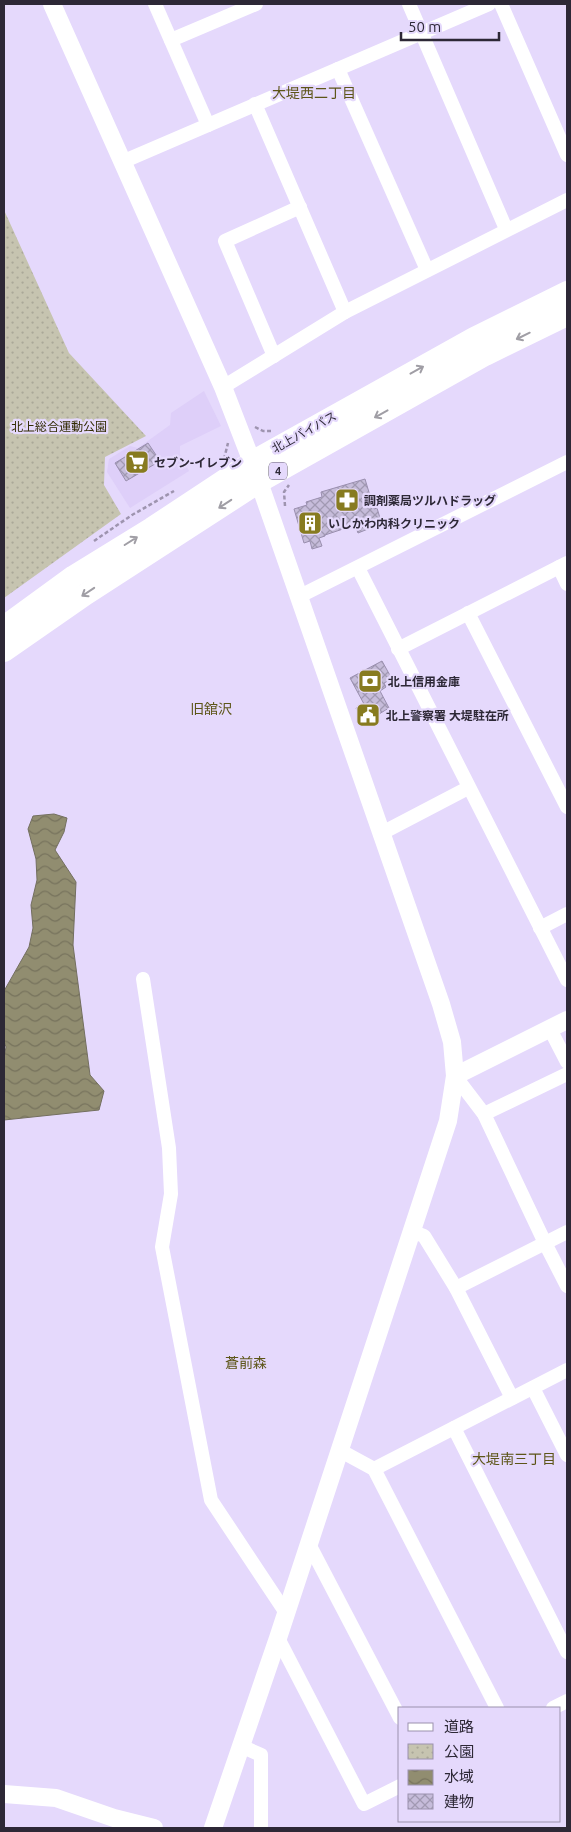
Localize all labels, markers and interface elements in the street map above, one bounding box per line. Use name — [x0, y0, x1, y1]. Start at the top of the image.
scale bar — [401, 10, 498, 42]
text: 50 m — [408, 18, 441, 35]
district label: 大堤西二丁目 — [272, 85, 356, 101]
one-way arrow — [516, 332, 531, 342]
one-way arrow — [409, 365, 424, 375]
street label: 北上バイパス — [269, 409, 339, 455]
one-way arrow — [374, 409, 388, 419]
park label: 北上総合運動公園 — [11, 420, 107, 433]
supermarket icon: セブン-イレブン — [124, 449, 150, 475]
place label: セブン-イレブン — [154, 456, 242, 469]
road number: 4 — [269, 462, 287, 480]
pharmacy icon: 調剤薬局ツルハドラッグ — [334, 487, 360, 513]
place label: 調剤薬局ツルハドラッグ — [364, 494, 496, 507]
one-way arrow — [218, 499, 232, 509]
building icon: いしかわ内科クリニック — [297, 510, 323, 536]
place label: いしかわ内科クリニック — [328, 517, 460, 530]
one-way arrow — [123, 536, 137, 546]
one-way arrow — [82, 587, 96, 597]
bank icon: 北上信用金庫 — [357, 668, 383, 694]
place label: 北上信用金庫 — [388, 675, 460, 688]
district label: 旧舘沢 — [190, 701, 232, 717]
public building icon: 北上警察署 大堤駐在所 — [355, 702, 381, 728]
place label: 北上警察署 大堤駐在所 — [386, 709, 509, 722]
district label: 蒼前森 — [225, 1355, 267, 1371]
district label: 大堤南三丁目 — [472, 1451, 556, 1467]
legend — [398, 1707, 561, 1822]
text: 道路 — [444, 1718, 474, 1735]
text: 公園 — [444, 1743, 474, 1760]
text: 水域 — [444, 1768, 474, 1785]
text: 建物 — [444, 1793, 474, 1810]

